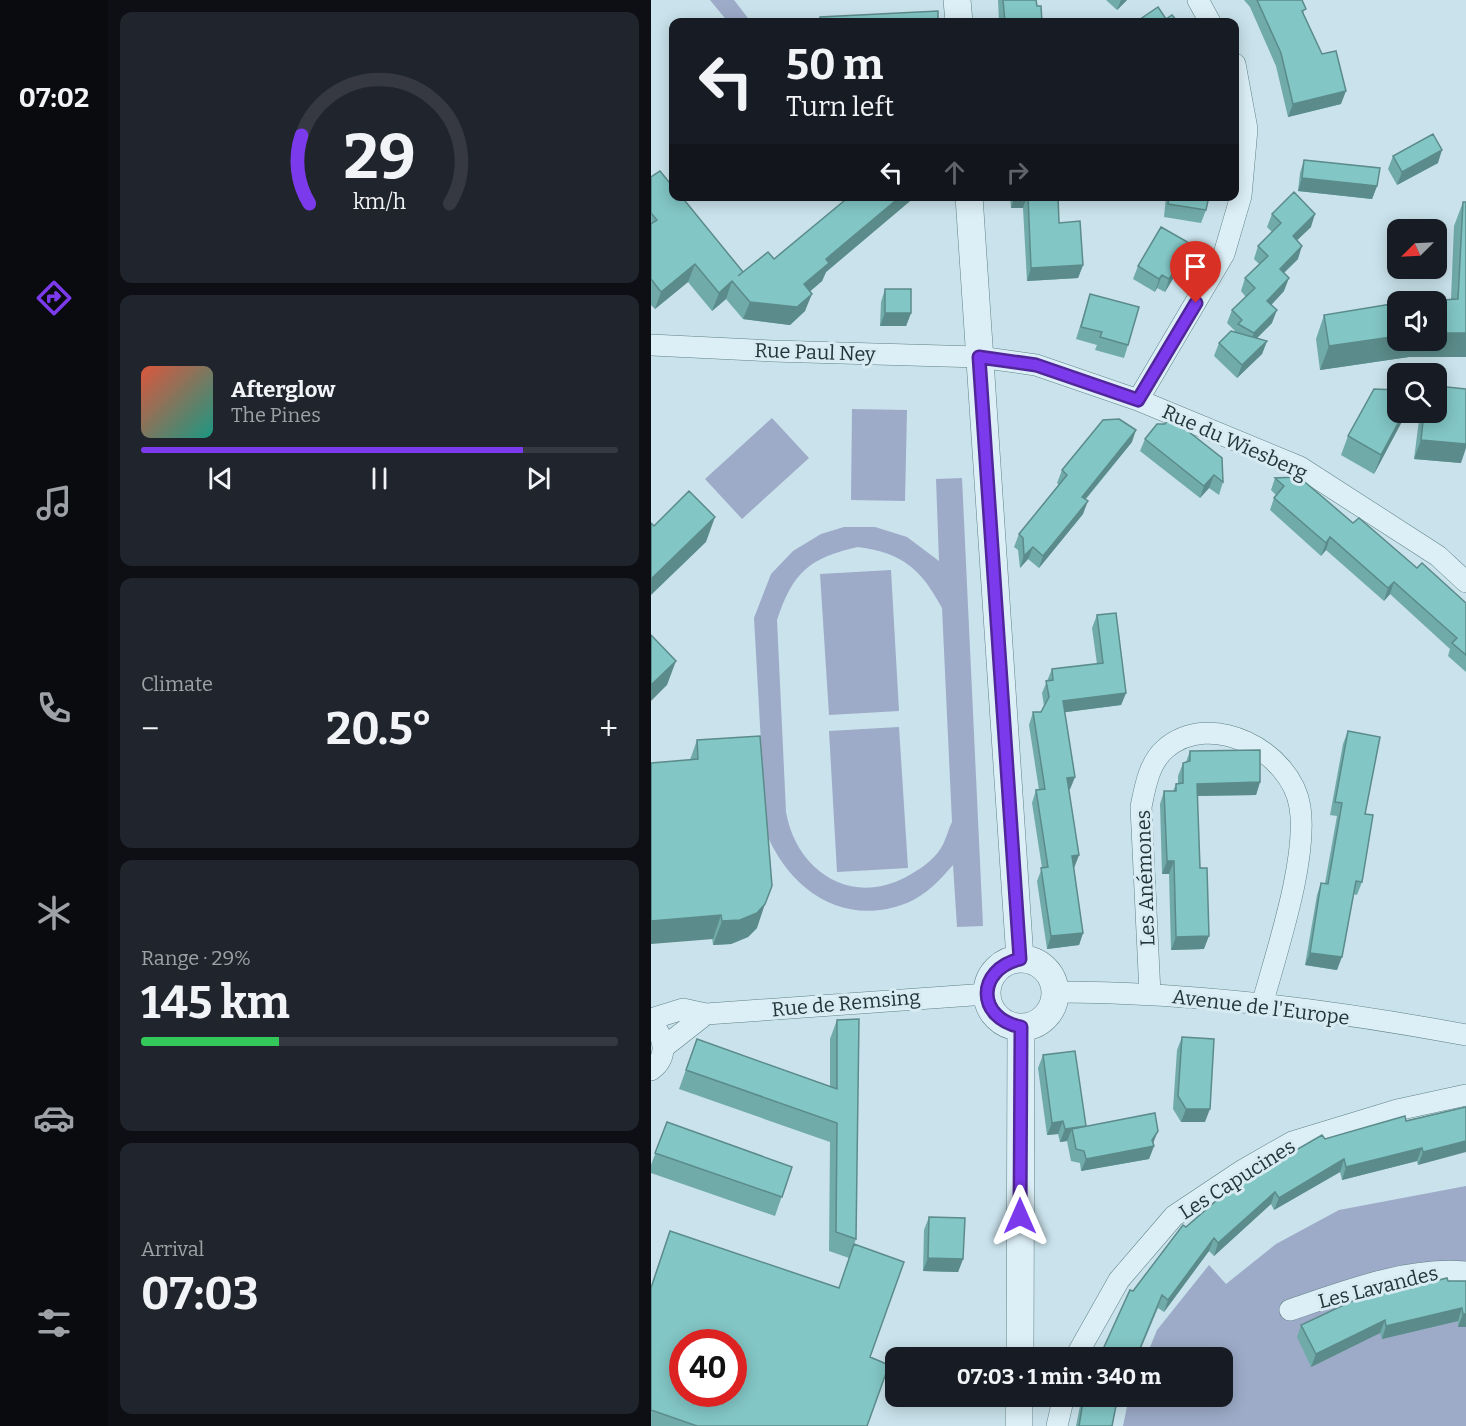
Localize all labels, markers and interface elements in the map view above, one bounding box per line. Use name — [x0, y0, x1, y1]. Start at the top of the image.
text: 50 m — [786, 40, 883, 90]
icon: left — [687, 42, 765, 120]
text: 07:02 — [19, 82, 89, 114]
text: Turn left — [786, 91, 894, 123]
text: 29 — [343, 121, 415, 196]
icon: left — [875, 156, 908, 189]
icon: ahead — [938, 156, 971, 189]
icon: right — [1001, 156, 1034, 189]
text: km/h — [353, 190, 406, 216]
north arrow — [1387, 219, 1447, 279]
map controls — [1387, 219, 1447, 423]
pin — [1170, 241, 1221, 303]
icon: arrive — [1179, 250, 1212, 283]
icon: directions — [33, 277, 75, 319]
button: sound — [1387, 291, 1447, 351]
street label: Rue Paul Ney — [754, 338, 876, 366]
button: search — [1387, 363, 1447, 423]
text: Afterglow — [231, 376, 335, 403]
street label: Rue du Wiesberg — [1159, 399, 1311, 485]
text: The Pines — [231, 403, 321, 427]
icon: previous — [204, 462, 237, 495]
icon: pause — [363, 462, 396, 495]
icon: next — [522, 462, 555, 495]
icon: music — [33, 482, 75, 524]
text: Climate — [141, 672, 213, 696]
icon: phone — [33, 687, 75, 729]
text: 20.5° — [326, 702, 432, 756]
text: − — [141, 709, 159, 749]
text: + — [599, 709, 618, 749]
street label: Les Anémones — [1131, 809, 1159, 947]
icon: climate — [33, 892, 75, 934]
text: Range · 29% — [141, 946, 251, 970]
text: 145 km — [141, 976, 290, 1030]
street label: Avenue de l'Europe — [1171, 984, 1351, 1030]
street label: Rue de Remsing — [771, 985, 921, 1021]
icon: car — [33, 1097, 75, 1139]
street label: Les Capucines — [1175, 1134, 1299, 1224]
position arrow — [988, 1184, 1052, 1248]
text: Arrival — [141, 1237, 204, 1261]
street label: Les Lavandes — [1316, 1261, 1440, 1313]
text: 07:03 — [141, 1267, 259, 1321]
icon: filters — [33, 1302, 75, 1344]
speed limit sign: 40 — [669, 1329, 747, 1407]
text: 07:03 · 1 min · 340 m — [957, 1363, 1161, 1390]

